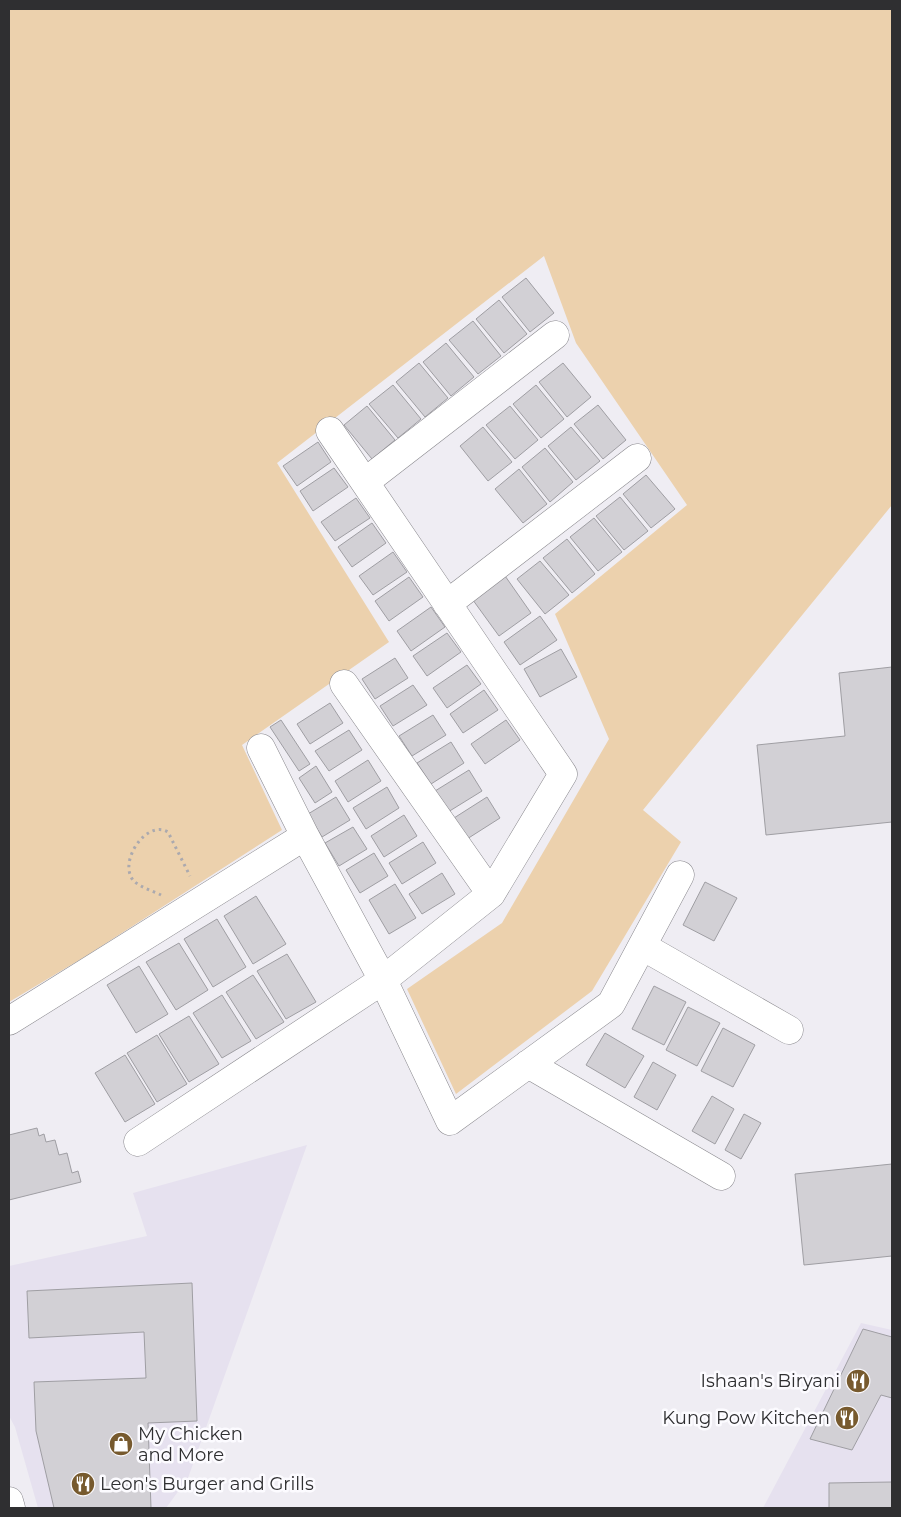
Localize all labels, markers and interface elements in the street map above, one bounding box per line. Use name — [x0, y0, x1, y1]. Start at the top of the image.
restaurant icon: Ishaan's Biryani — [845, 1368, 871, 1394]
place label: Ishaan's Biryani — [701, 1370, 840, 1392]
restaurant icon: Kung Pow Kitchen — [834, 1405, 860, 1431]
place label: Kung Pow Kitchen — [662, 1407, 830, 1429]
place label: My Chicken and More — [138, 1423, 243, 1466]
shop icon: My Chicken and More — [108, 1431, 134, 1457]
restaurant icon: Leon's Burger and Grills — [70, 1471, 96, 1497]
place label: Leon's Burger and Grills — [100, 1473, 314, 1495]

